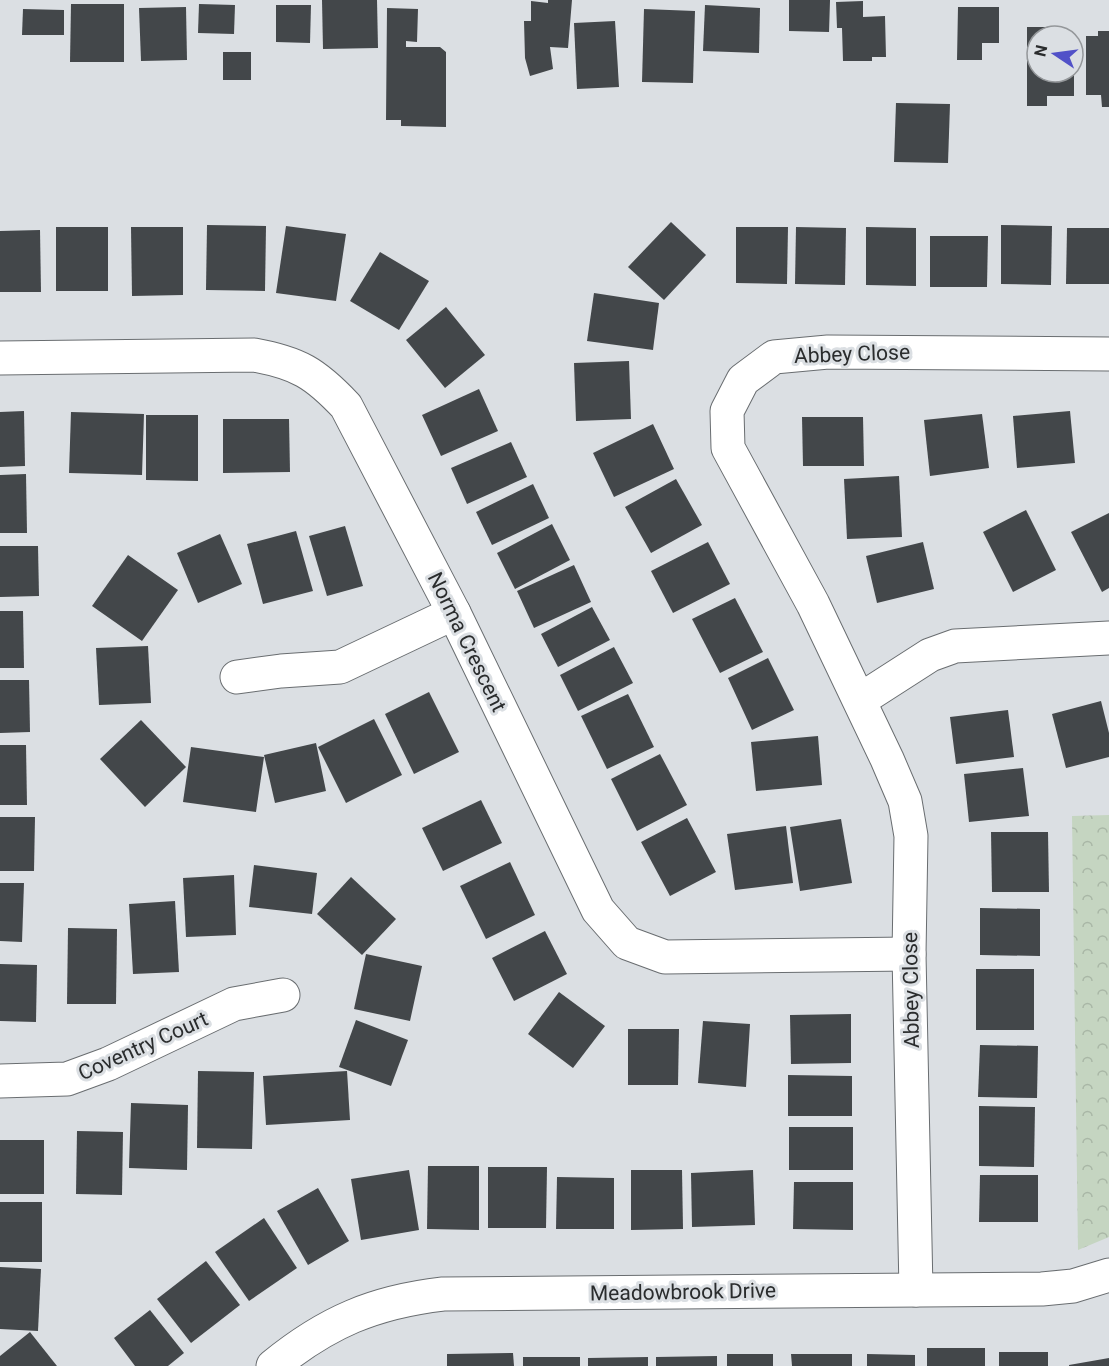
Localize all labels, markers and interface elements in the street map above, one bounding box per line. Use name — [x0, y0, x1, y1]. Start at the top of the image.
north arrow — [1025, 24, 1085, 84]
text: N — [1030, 43, 1051, 58]
street label: Abbey Close — [794, 340, 910, 368]
street label: Norma Crescent — [423, 568, 511, 716]
street label: Abbey Close — [898, 932, 924, 1048]
street label: Coventry Court — [74, 1007, 212, 1085]
street label: Meadowbrook Drive — [590, 1278, 776, 1306]

